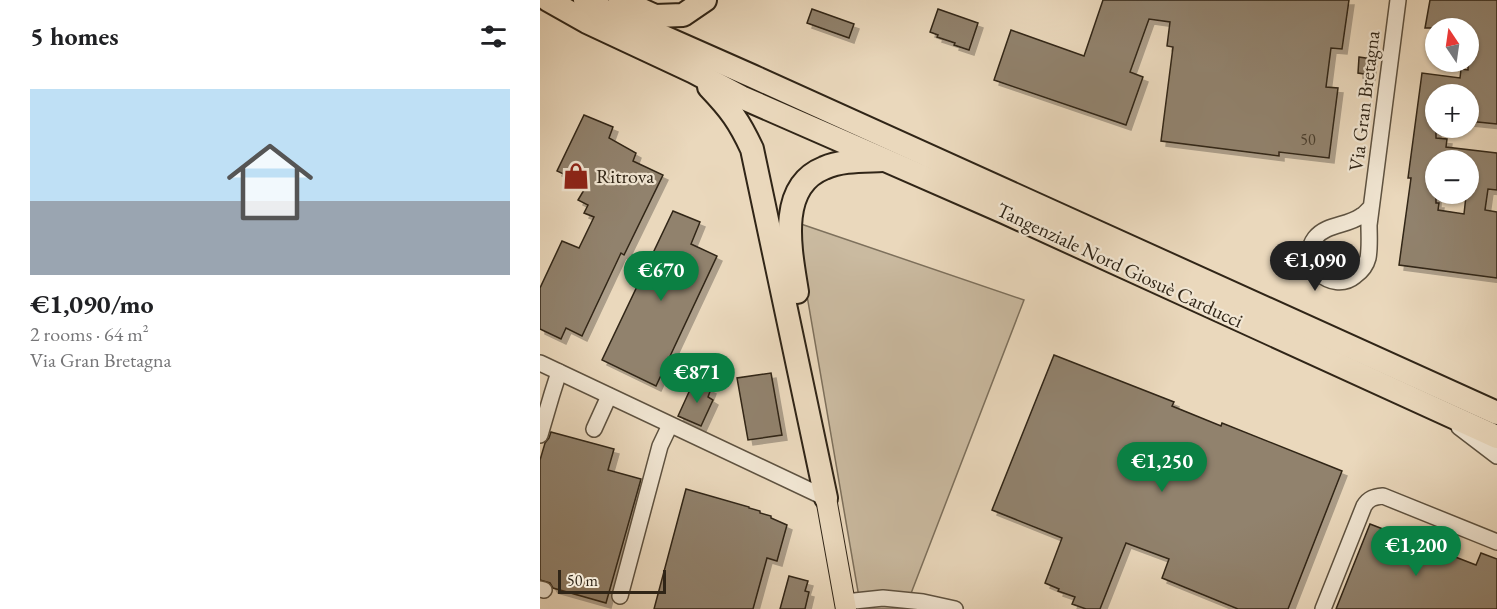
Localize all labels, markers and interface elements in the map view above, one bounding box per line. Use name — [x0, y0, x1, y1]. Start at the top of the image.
north arrow — [1425, 18, 1479, 72]
map controls — [1425, 18, 1479, 204]
text: 5 homes — [30, 19, 119, 53]
icon: filters — [477, 20, 510, 53]
street label: Via Gran Bretagna — [1342, 29, 1386, 173]
button: + — [1425, 84, 1479, 138]
icon: home — [216, 128, 324, 236]
house number: 50 — [1300, 129, 1316, 150]
button: − — [1425, 150, 1479, 204]
shop icon: Ritrova — [561, 161, 591, 191]
place label: Ritrova — [596, 163, 654, 189]
street label: Tangenziale Nord Giosuè Carducci — [993, 196, 1247, 334]
pin: €1,090 — [1266, 241, 1364, 292]
text: €1,090 — [1284, 247, 1346, 273]
pin: €670 — [625, 251, 697, 302]
text: €670 — [638, 257, 684, 283]
text: €1,090/mo — [30, 287, 154, 321]
text: 2 rooms · 64 m² — [30, 321, 149, 347]
text: Via Gran Bretagna — [30, 347, 171, 373]
pin: €871 — [661, 353, 733, 404]
text: €871 — [674, 359, 720, 385]
pin: €1,250 — [1113, 442, 1211, 493]
text: €1,250 — [1131, 448, 1193, 474]
pin: €1,200 — [1367, 526, 1465, 577]
text: €1,200 — [1385, 532, 1447, 558]
scale bar — [558, 567, 666, 594]
text: 50 m — [567, 570, 598, 591]

